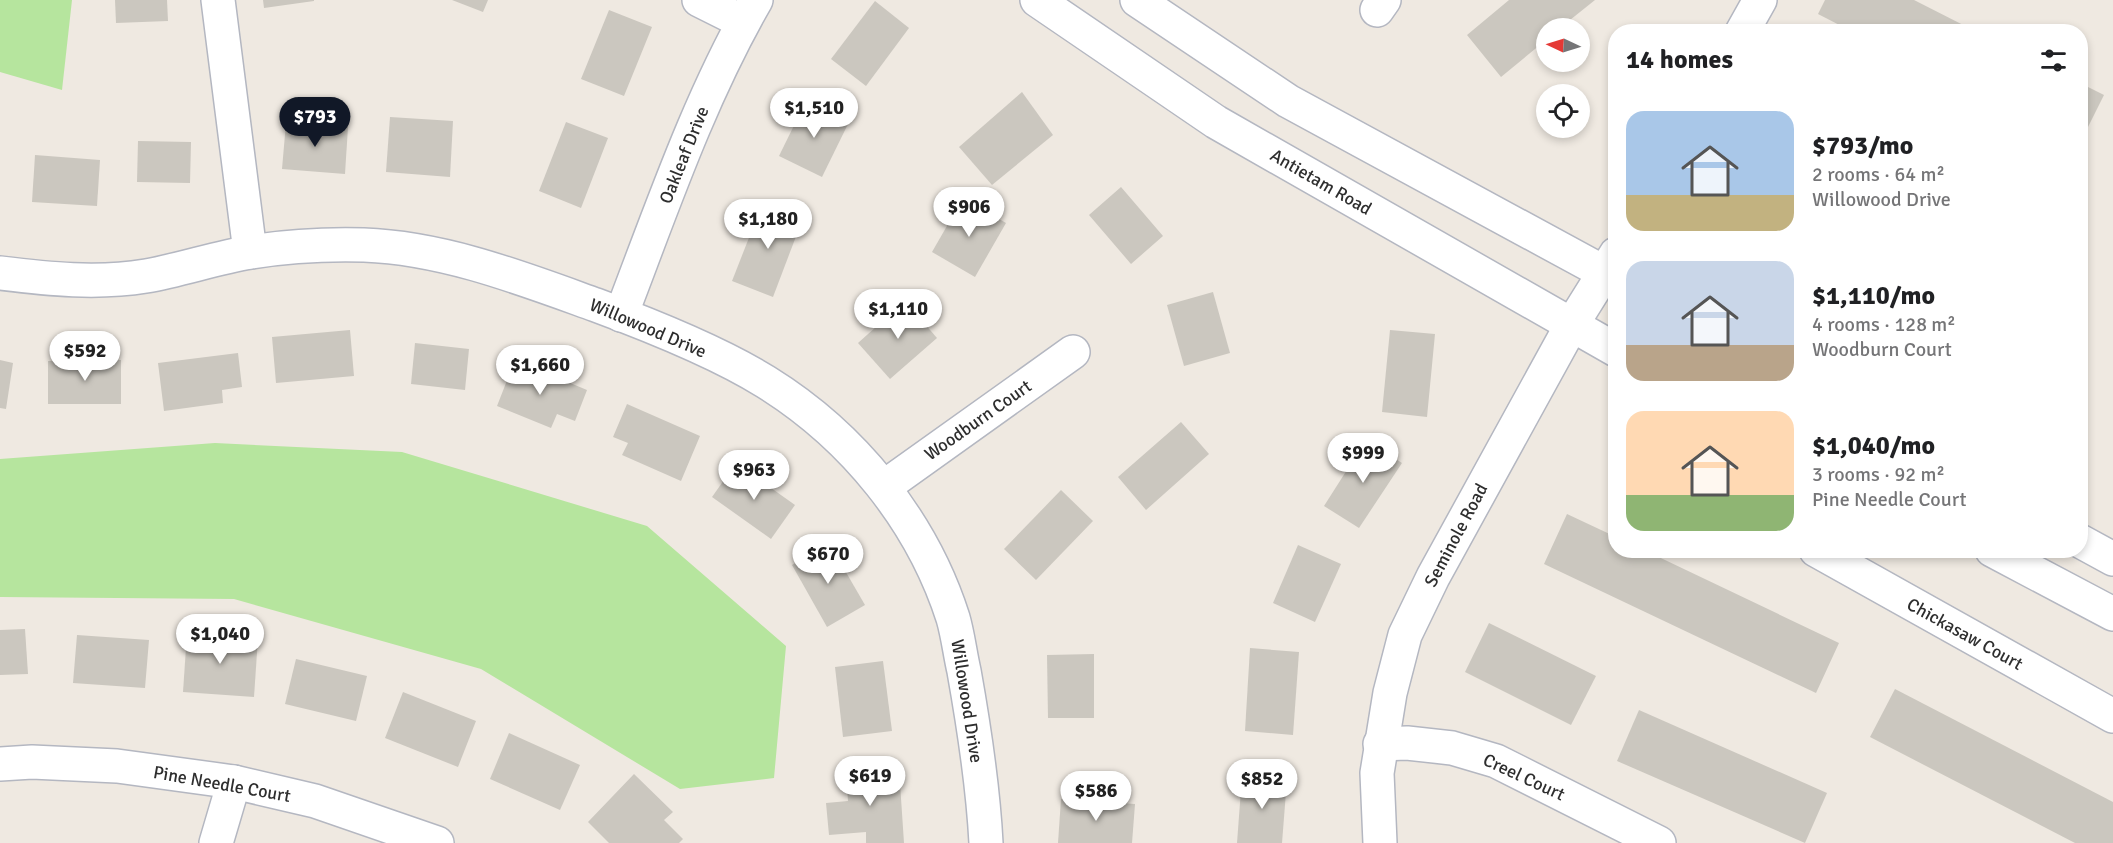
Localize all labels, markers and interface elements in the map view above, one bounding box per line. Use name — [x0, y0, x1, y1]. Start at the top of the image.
north arrow — [1536, 18, 1590, 72]
map controls — [1536, 18, 1590, 138]
text: 14 homes — [1626, 44, 1733, 76]
icon: filters — [2037, 44, 2070, 77]
button: locate — [1536, 84, 1590, 138]
pin: $1,510 — [765, 88, 863, 139]
text: $1,510 — [784, 95, 844, 120]
pin: $793 — [279, 97, 351, 148]
street label: Oakleaf Drive — [655, 103, 713, 207]
text: $793 — [293, 104, 337, 129]
text: $793/mo — [1812, 130, 1913, 162]
icon: home — [1674, 135, 1746, 207]
street label: Antietam Road — [1266, 144, 1376, 220]
text: 2 rooms · 64 m² — [1812, 162, 1945, 187]
pin: $906 — [933, 187, 1005, 238]
text: Willowood Drive — [1812, 187, 1951, 212]
text: $906 — [947, 194, 991, 219]
pin: $1,180 — [719, 199, 817, 250]
text: $1,180 — [738, 206, 798, 231]
text: $1,110/mo — [1812, 280, 1935, 312]
icon: home — [1674, 285, 1746, 357]
pin: $1,110 — [849, 289, 947, 340]
street label: Willowood Drive — [586, 293, 710, 363]
text: $1,110 — [868, 296, 928, 321]
text: 4 rooms · 128 m² — [1812, 312, 1956, 337]
pin: $592 — [49, 331, 121, 382]
text: Woodburn Court — [1812, 337, 1952, 362]
text: $592 — [63, 338, 107, 363]
pin: $1,660 — [491, 345, 589, 396]
text: $1,660 — [510, 352, 570, 377]
street label: Woodburn Court — [920, 375, 1036, 465]
text: $1,040/mo — [1812, 430, 1935, 462]
pin: $999 — [1327, 433, 1399, 484]
icon: home — [1674, 435, 1746, 507]
text: $999 — [1341, 440, 1385, 465]
pin: $963 — [718, 450, 790, 501]
text: $963 — [732, 457, 776, 482]
text: 3 rooms · 92 m² — [1812, 462, 1945, 487]
street label: Seminole Road — [1420, 480, 1492, 590]
text: Pine Needle Court — [1812, 487, 1966, 512]
pin: $670 — [792, 534, 864, 585]
text: $670 — [806, 541, 850, 566]
street label: Chickasaw Court — [1903, 593, 2027, 675]
pin: $1,040 — [171, 614, 269, 665]
text: $1,040 — [190, 621, 250, 646]
street label: Willowood Drive — [946, 638, 988, 764]
street label: Creel Court — [1480, 749, 1568, 805]
pin: $619 — [834, 756, 906, 807]
pin: $852 — [1226, 759, 1298, 810]
street label: Pine Needle Court — [152, 761, 292, 807]
text: $619 — [848, 763, 892, 788]
text: $852 — [1240, 766, 1284, 791]
pin: $586 — [1060, 771, 1132, 822]
text: $586 — [1074, 778, 1118, 803]

